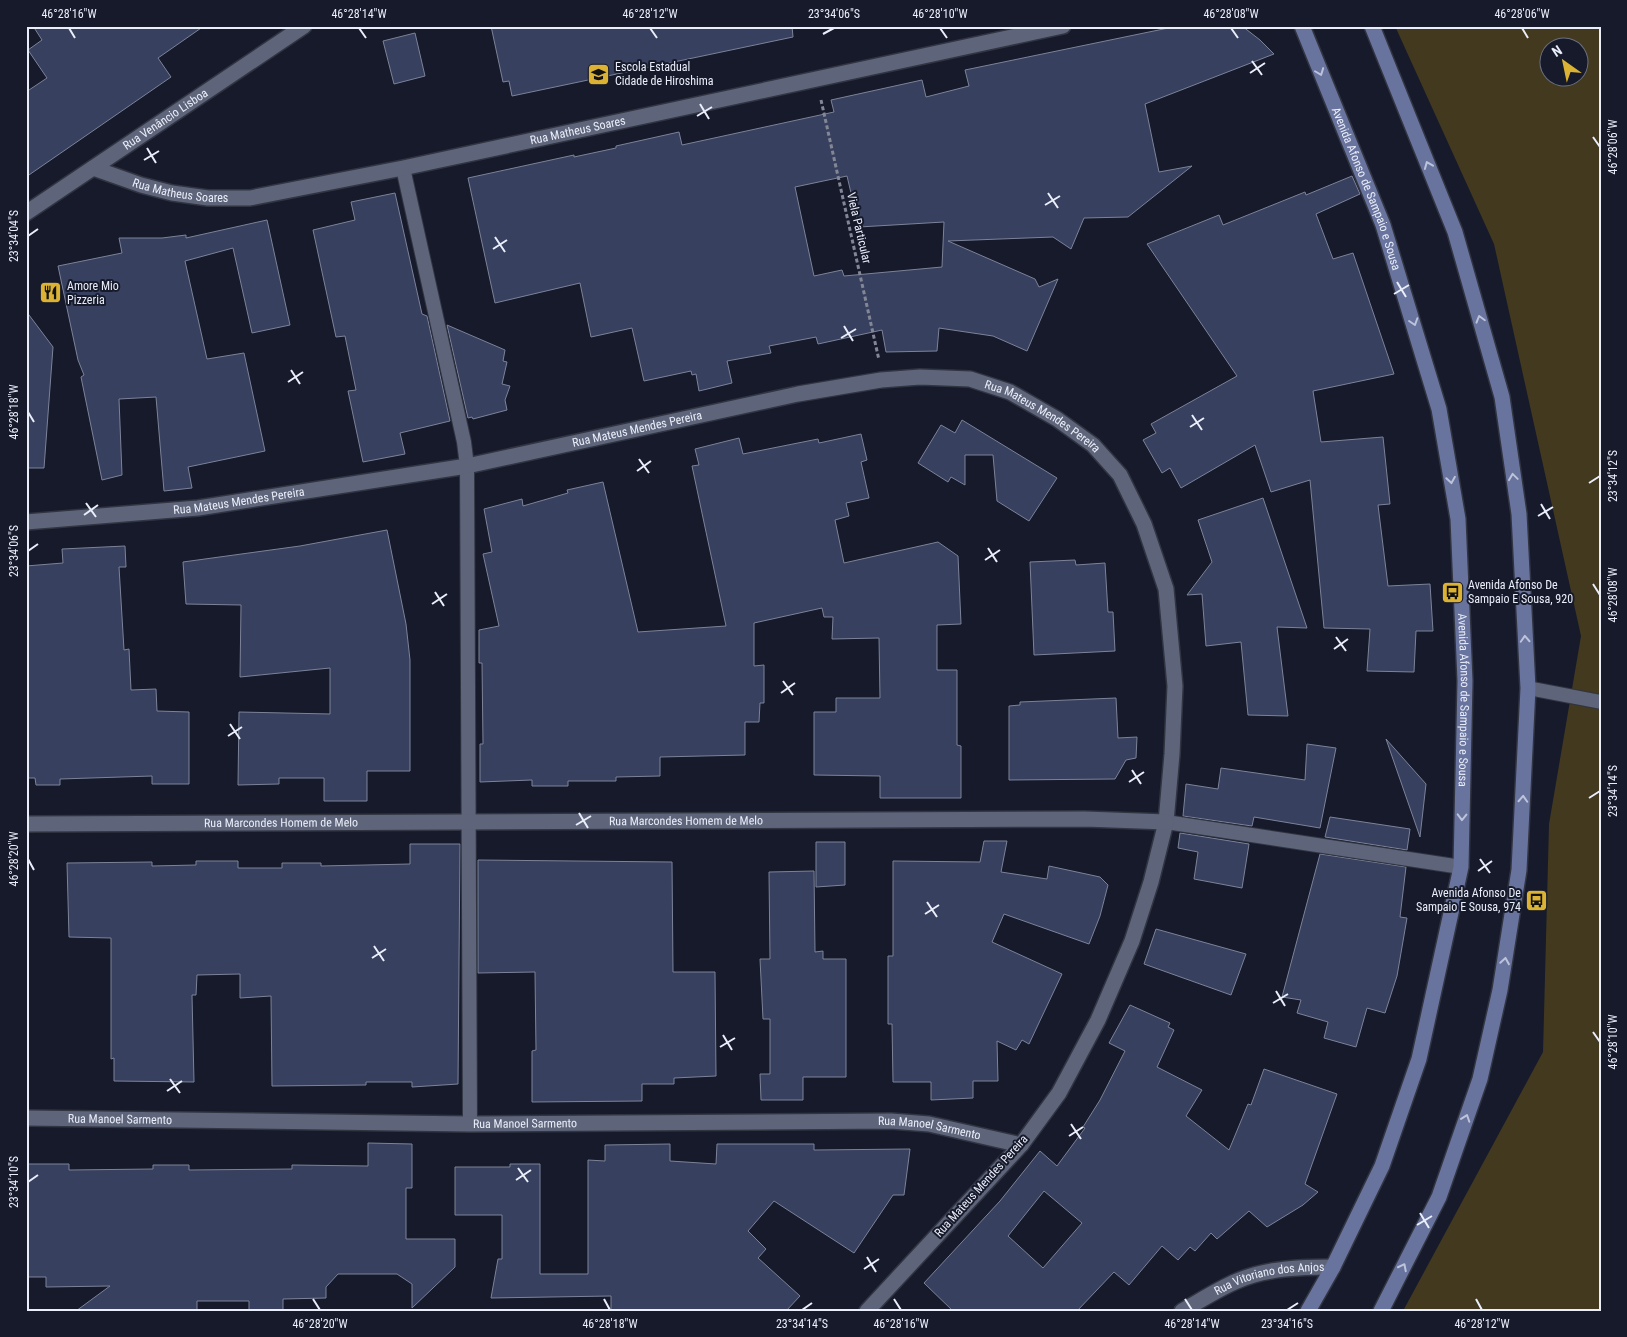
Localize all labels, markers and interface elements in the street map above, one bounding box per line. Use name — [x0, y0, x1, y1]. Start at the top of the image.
text: 46°28'16"W — [41, 7, 97, 21]
text: 46°28'14"W — [331, 7, 387, 21]
text: 46°28'12"W — [622, 7, 678, 21]
text: 23°34'06"S — [808, 7, 860, 21]
text: 46°28'10"W — [912, 7, 968, 21]
text: 46°28'08"W — [1203, 7, 1259, 21]
text: 46°28'06"W — [1494, 7, 1550, 21]
north arrow — [1540, 38, 1590, 88]
text: N — [1549, 42, 1565, 60]
place label: Escola Estadual Cidade de Hiroshima — [615, 60, 714, 88]
school or university icon: Escola Estadual Cidade de Hiroshima — [587, 62, 611, 86]
one-way arrow — [1314, 67, 1324, 76]
street label: Rua Venâncio Lisboa — [120, 86, 211, 153]
street label: Avenida Afonso de Sampaio e Sousa — [1329, 105, 1403, 272]
street label: Rua Matheus Soares — [529, 113, 627, 147]
text: 46°28'06"W — [1606, 119, 1620, 175]
one-way arrow — [1423, 161, 1434, 170]
street label: Rua Matheus Soares — [131, 176, 228, 205]
street label: Viela Particular — [844, 191, 874, 265]
text: 23°34'04"S — [7, 210, 21, 262]
place label: Amore Mio Pizzeria — [67, 279, 119, 307]
restaurant icon: Amore Mio Pizzeria — [39, 281, 63, 305]
one-way arrow — [1475, 315, 1485, 323]
one-way arrow — [1408, 317, 1418, 326]
street label: Rua Mateus Mendes Pereira — [983, 377, 1103, 456]
text: 46°28'18"W — [7, 384, 21, 440]
street label: Rua Mateus Mendes Pereira — [571, 408, 704, 450]
text: 23°34'12"S — [1606, 450, 1620, 502]
one-way arrow — [1509, 473, 1519, 481]
one-way arrow — [1446, 476, 1456, 484]
street label: Rua Mateus Mendes Pereira — [173, 484, 306, 517]
text: 23°34'06"S — [7, 525, 21, 577]
text: 46°28'08"W — [1606, 567, 1620, 623]
place label: Avenida Afonso De Sampaio E Sousa, 920 — [1468, 578, 1573, 606]
bus stop icon: Avenida Afonso De Sampaio E Sousa, 920 — [1440, 580, 1464, 604]
street label: Avenida Afonso de Sampaio e Sousa — [1455, 613, 1472, 787]
one-way arrow — [1520, 635, 1531, 643]
text: 23°34'14"S — [1606, 765, 1620, 817]
one-way arrow — [1518, 795, 1528, 802]
one-way arrow — [1457, 813, 1467, 821]
street label: Rua Marcondes Homem de Melo — [609, 814, 763, 828]
street label: Rua Marcondes Homem de Melo — [204, 815, 358, 830]
text: 46°28'20"W — [7, 831, 21, 887]
place label: Avenida Afonso De Sampaio E Sousa, 974 — [1416, 886, 1521, 914]
bus stop icon: Avenida Afonso De Sampaio E Sousa, 974 — [1525, 888, 1549, 912]
one-way arrow — [1499, 956, 1510, 964]
text: 46°28'10"W — [1606, 1014, 1620, 1070]
street label: Rua Manoel Sarmento — [68, 1112, 172, 1127]
street label: Rua Manoel Sarmento — [878, 1114, 982, 1143]
one-way arrow — [1461, 1114, 1471, 1123]
street label: Rua Manoel Sarmento — [473, 1116, 577, 1131]
street label: Rua Mateus Mendes Pereira — [932, 1132, 1031, 1240]
text: 23°34'10"S — [7, 1156, 21, 1208]
street label: Rua Vitoriano dos Anjos — [1212, 1260, 1325, 1298]
one-way arrow — [1397, 1264, 1407, 1273]
text: 46°28'20"W — [292, 1317, 348, 1331]
text: 46°28'18"W — [582, 1317, 638, 1331]
text: 23°34'14"S — [776, 1317, 828, 1331]
text: 46°28'16"W — [873, 1317, 929, 1331]
text: 46°28'14"W — [1164, 1317, 1220, 1331]
text: 23°34'16"S — [1261, 1317, 1313, 1331]
text: 46°28'12"W — [1454, 1317, 1510, 1331]

